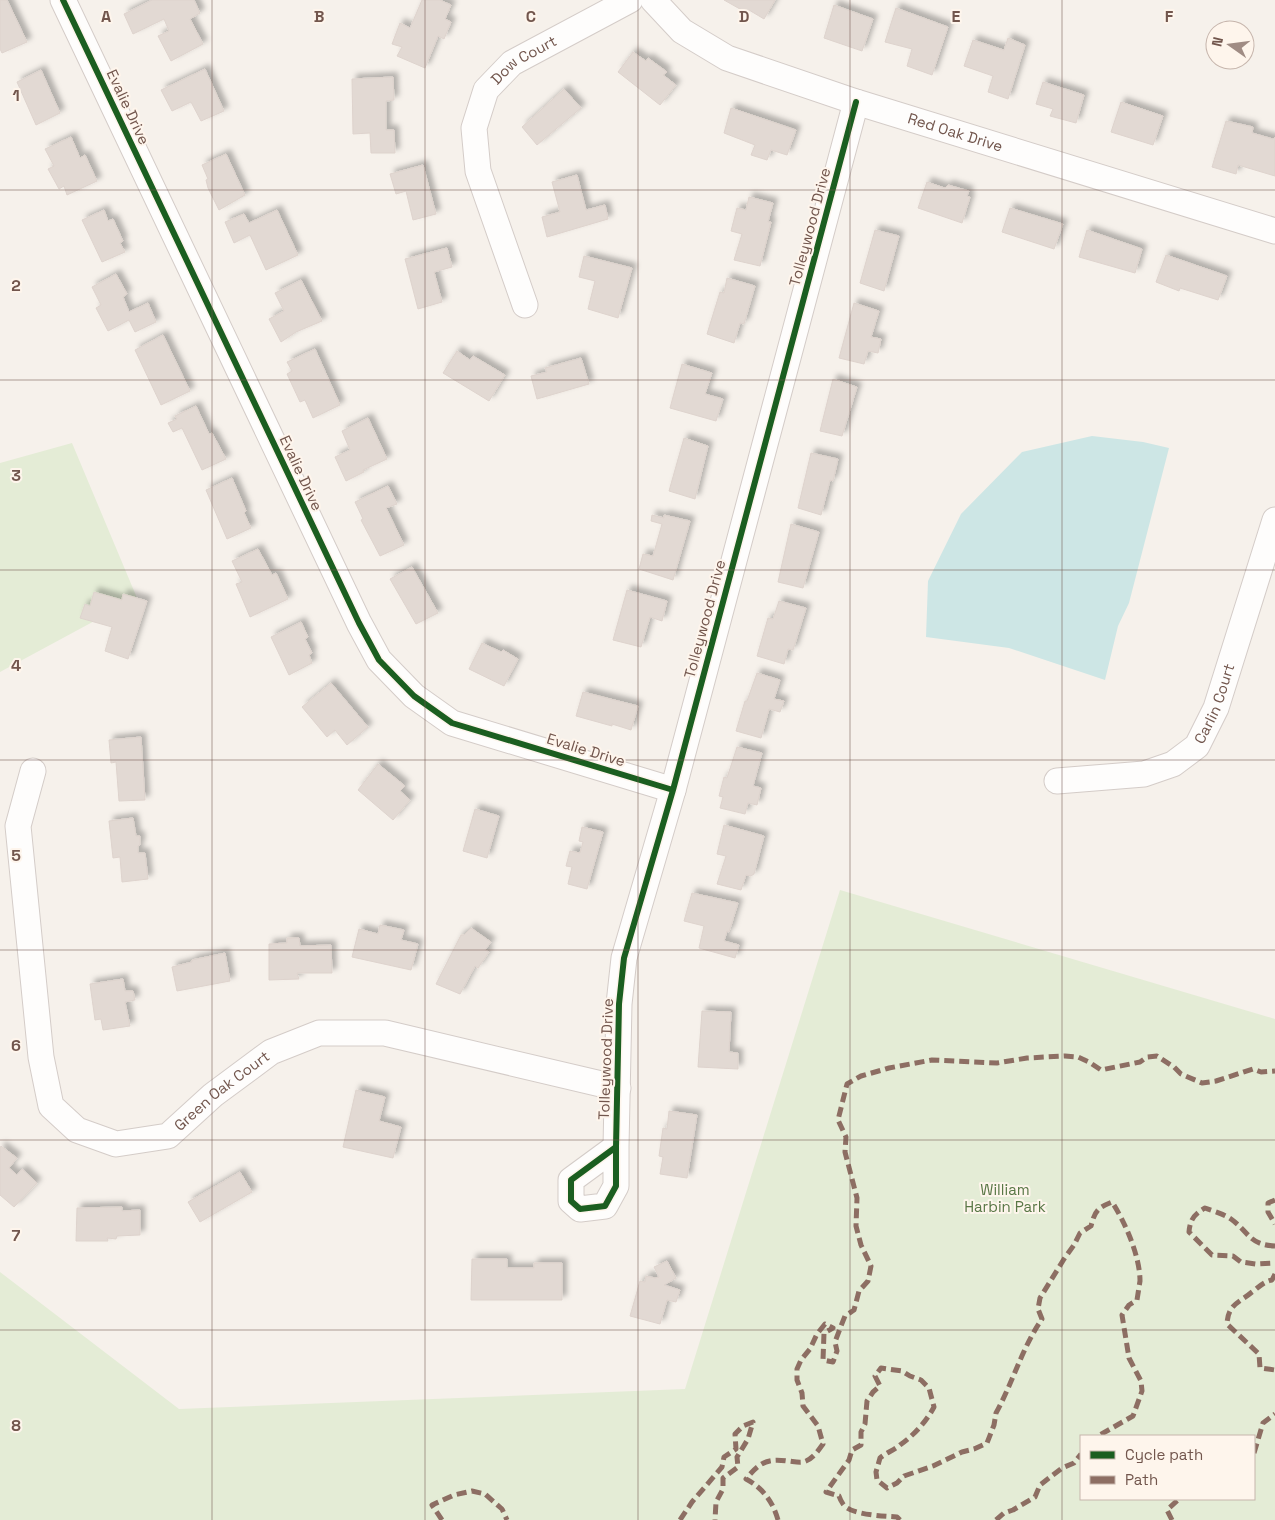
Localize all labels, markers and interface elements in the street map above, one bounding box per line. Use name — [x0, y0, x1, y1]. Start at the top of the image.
text: A — [101, 6, 111, 27]
text: B — [314, 6, 324, 27]
text: C — [526, 6, 536, 27]
text: D — [739, 6, 749, 27]
text: E — [952, 6, 961, 27]
text: F — [1165, 6, 1174, 27]
north arrow — [1205, 20, 1255, 70]
street label: Dow Court — [487, 31, 560, 88]
text: N — [1208, 35, 1227, 49]
street label: Evalie Drive — [103, 66, 154, 148]
text: 1 — [12, 85, 20, 106]
street label: Red Oak Drive — [905, 108, 1005, 156]
street label: Tolleywood Drive — [785, 165, 834, 288]
text: 2 — [11, 275, 21, 296]
street label: Evalie Drive — [276, 432, 327, 514]
text: 3 — [11, 465, 21, 486]
street label: Tolleywood Drive — [680, 557, 729, 680]
text: 4 — [11, 655, 21, 676]
street label: Carlin Court — [1190, 661, 1238, 747]
street label: Evalie Drive — [545, 729, 628, 770]
text: 5 — [11, 845, 21, 866]
street label: Tolleywood Drive — [594, 998, 617, 1120]
text: 6 — [11, 1035, 21, 1056]
street label: Green Oak Court — [170, 1046, 273, 1135]
park label: William Harbin Park — [964, 1180, 1046, 1216]
text: 7 — [12, 1225, 21, 1246]
text: 8 — [11, 1415, 21, 1436]
legend — [1080, 1435, 1255, 1500]
text: Cycle path — [1125, 1445, 1203, 1464]
text: Path — [1125, 1470, 1158, 1489]

